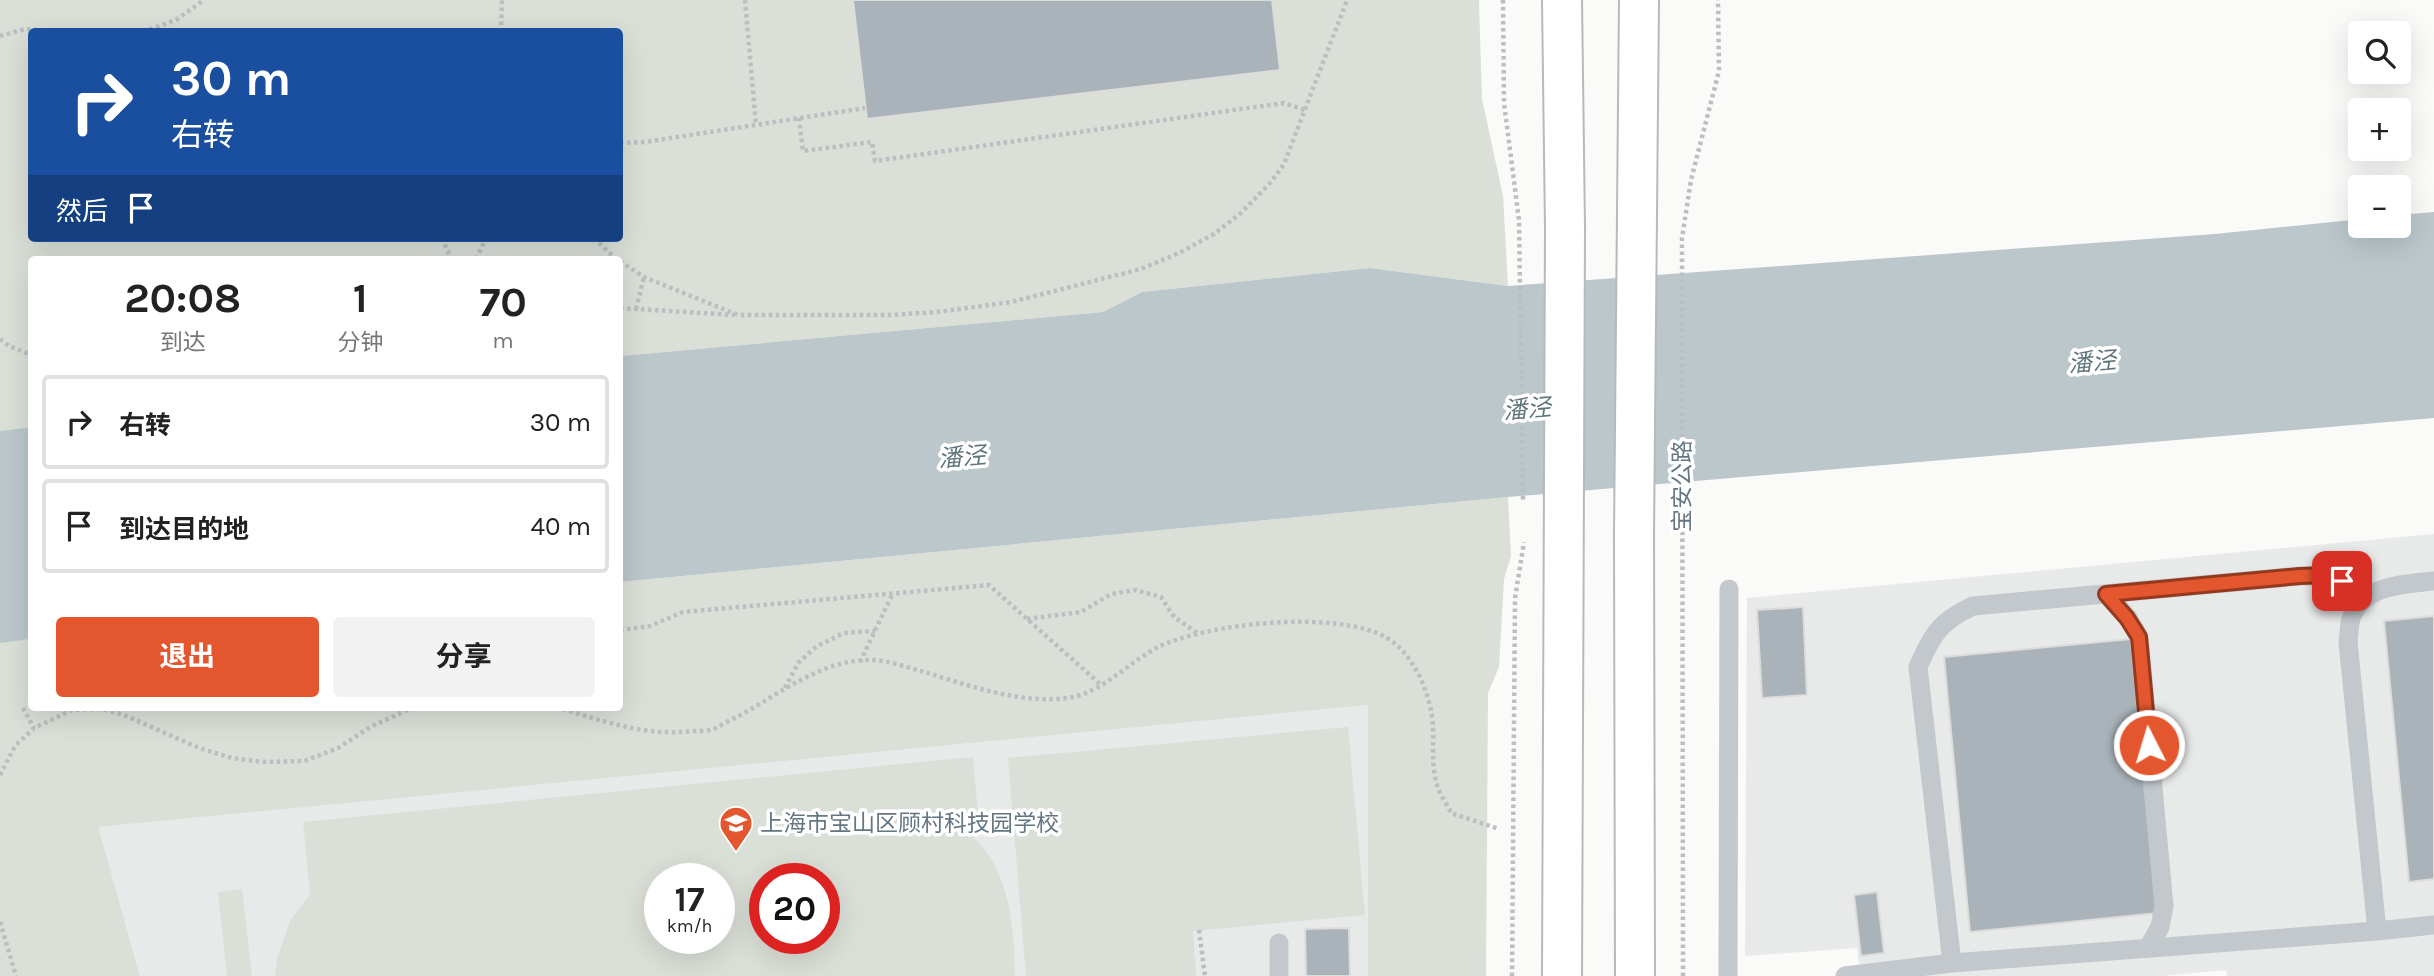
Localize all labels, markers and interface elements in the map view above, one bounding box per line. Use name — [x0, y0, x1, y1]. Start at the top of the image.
map controls — [2348, 21, 2411, 238]
button: search — [2348, 21, 2411, 84]
text: 30 m — [171, 50, 291, 107]
icon: right — [56, 56, 147, 147]
button: + — [2348, 98, 2411, 161]
text: 右转 — [171, 117, 235, 154]
button: − — [2348, 175, 2411, 238]
icon: arrive — [122, 189, 160, 227]
text: 然后 — [56, 196, 108, 227]
text: 20:08 — [124, 273, 241, 323]
text: 1 — [353, 273, 368, 323]
text: 70 — [479, 277, 527, 327]
text: m — [492, 327, 514, 354]
text: 到达 — [160, 329, 206, 356]
text: 分钟 — [337, 329, 383, 356]
water label: 潘泾 — [2067, 346, 2119, 378]
water label: 潘泾 — [1502, 393, 1554, 425]
icon: right — [60, 403, 98, 441]
text: 30 m — [530, 407, 591, 438]
text: 右转 — [119, 410, 171, 441]
street label: 宝安公路 — [1669, 440, 1696, 532]
water label: 潘泾 — [937, 441, 989, 473]
icon: arrive — [60, 507, 98, 545]
text: 40 m — [531, 511, 591, 542]
text: 到达目的地 — [119, 514, 249, 545]
pin — [2312, 551, 2372, 611]
icon: arrive — [2323, 562, 2361, 600]
button: 退出 — [56, 617, 319, 697]
button: 分享 — [333, 617, 595, 697]
position arrow — [2112, 708, 2186, 782]
school or university icon: 上海市宝山区顾村科技园学校 — [717, 804, 755, 853]
place label: 上海市宝山区顾村科技园学校 — [760, 810, 1059, 837]
speed limit sign: 20 — [749, 863, 840, 954]
text: 17 — [675, 879, 704, 920]
text: km/h — [667, 915, 712, 937]

